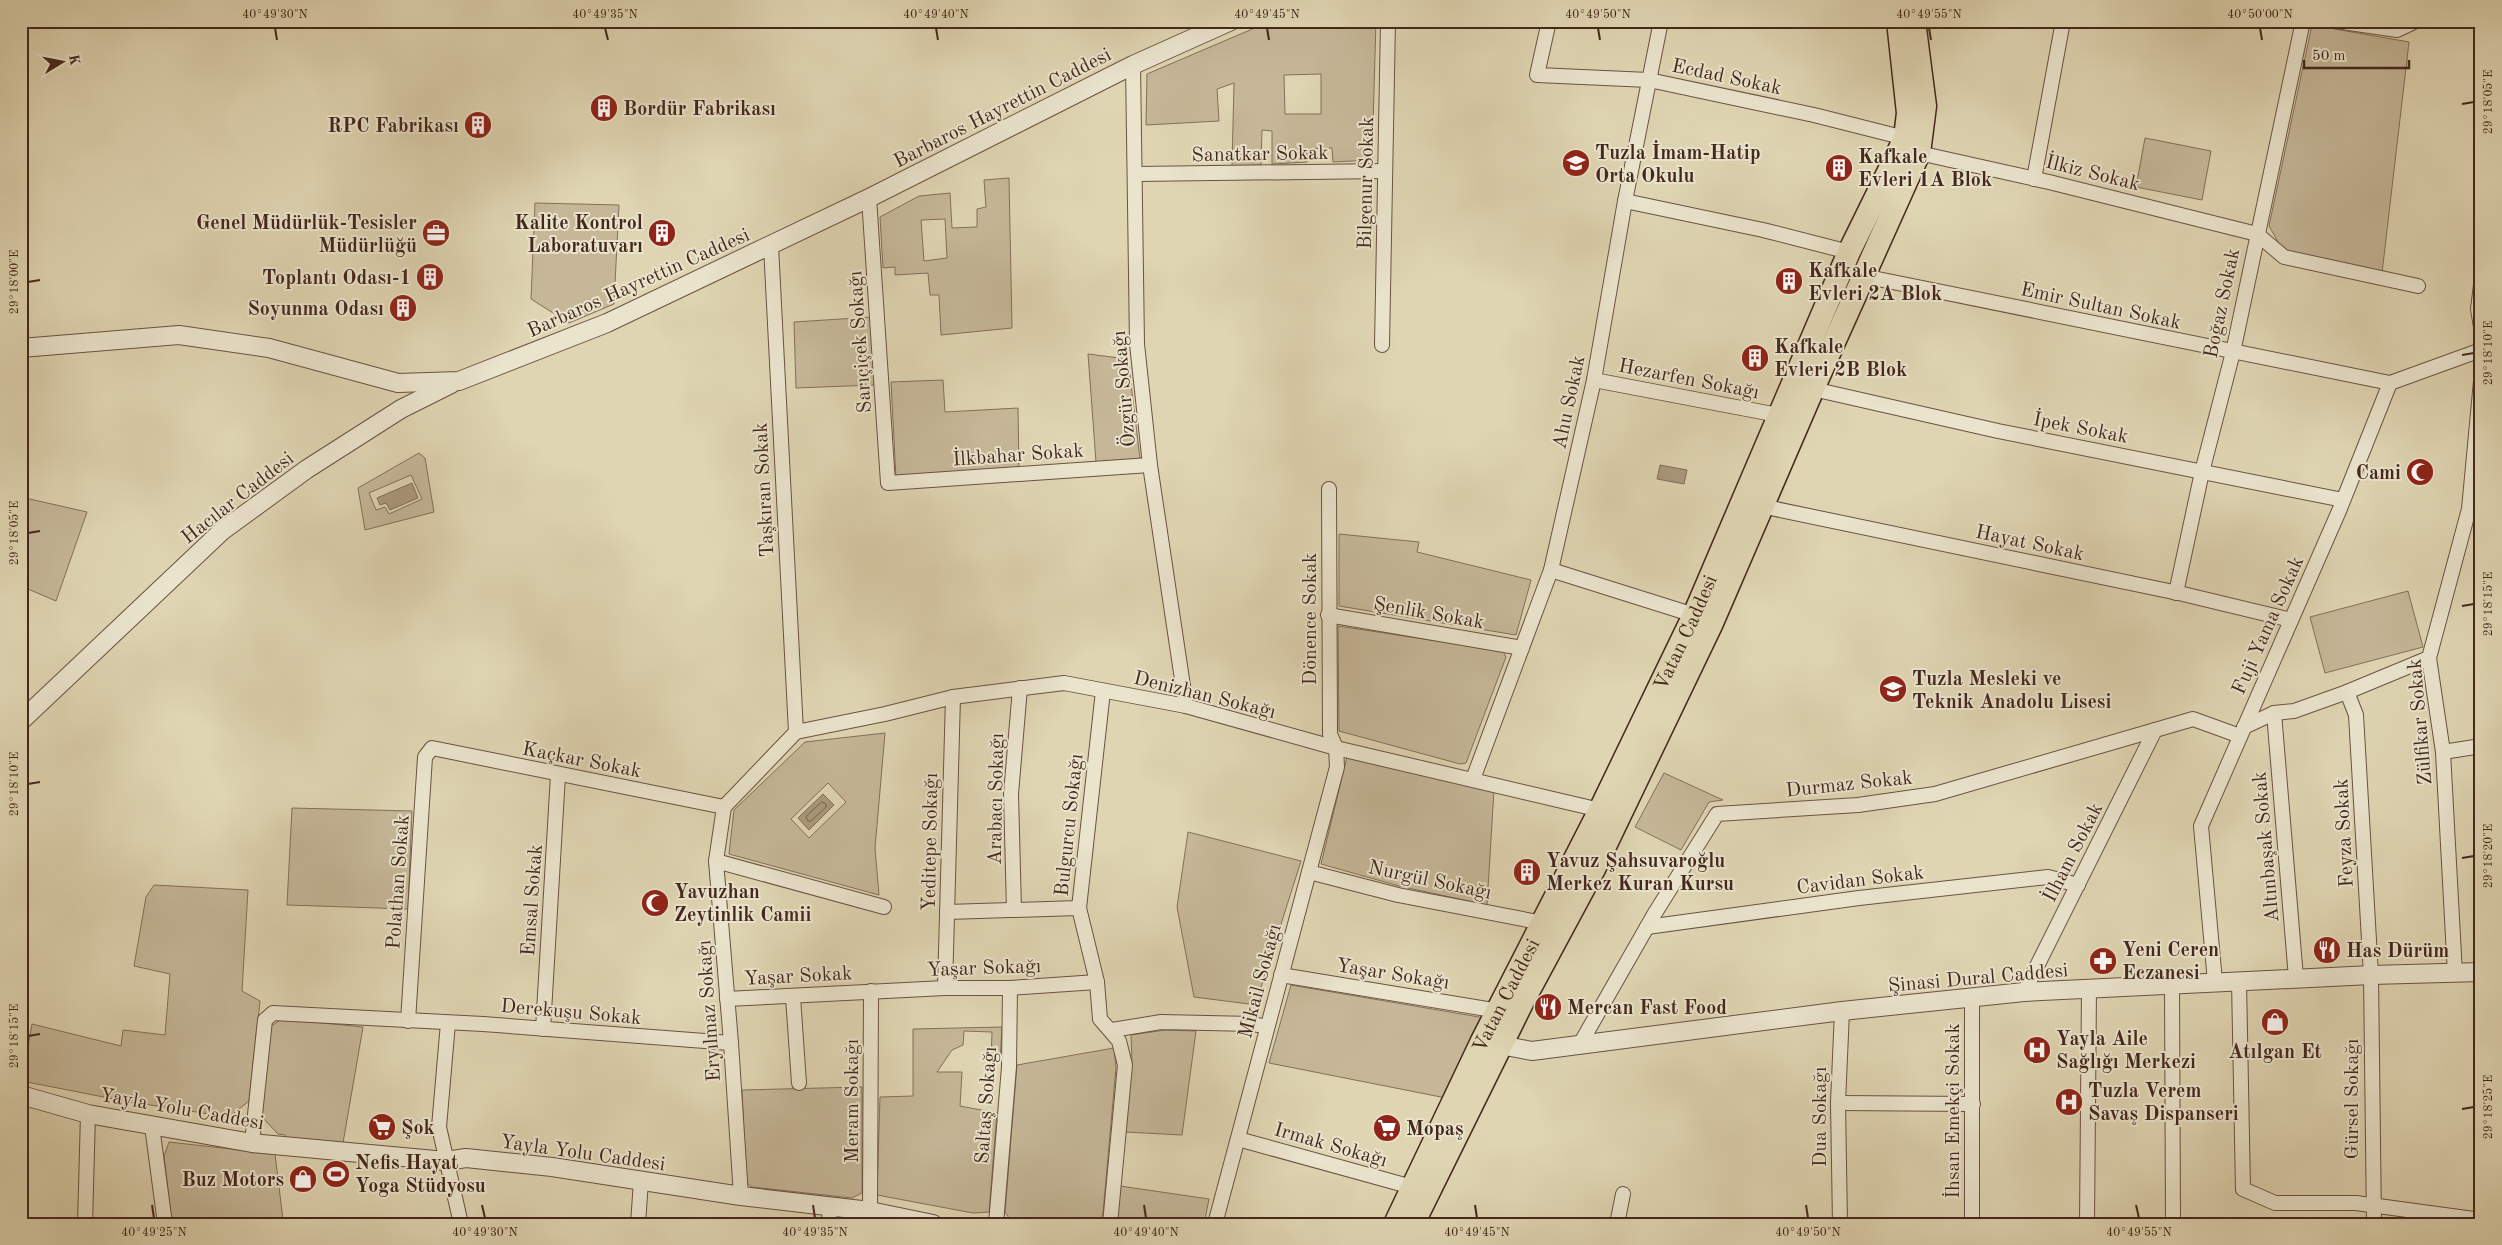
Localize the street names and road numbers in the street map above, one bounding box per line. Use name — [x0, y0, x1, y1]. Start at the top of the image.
street label: Barbaros Hayrettin Caddesi — [891, 45, 1115, 172]
street label: Ecdad Sokak — [1670, 57, 1783, 99]
street label: Bilgenur Sokak — [1356, 116, 1378, 250]
street label: Sanatkar Sokak — [1191, 144, 1329, 166]
street label: İlkiz Sokak — [2043, 151, 2142, 195]
street label: Barbaros Hayrettin Caddesi — [525, 226, 753, 342]
street label: Boğaz Sokak — [2202, 247, 2244, 360]
street label: Sarıçiçek Sokağı — [846, 270, 876, 414]
street label: Emir Sultan Sokak — [2018, 280, 2183, 334]
street label: Özgür Sokağı — [1107, 330, 1140, 448]
street label: Ahu Sokak — [1550, 354, 1590, 451]
street label: Hezarfen Sokağı — [1617, 357, 1761, 403]
street label: İpek Sokak — [2031, 408, 2130, 448]
street label: Taşkıran Sokak — [751, 422, 779, 558]
street label: İlkbahar Sokak — [952, 439, 1084, 471]
street label: Hacılar Caddesi — [178, 449, 298, 548]
street label: Hayat Sokak — [1973, 523, 2086, 565]
street label: Dönence Sokak — [1301, 553, 1321, 685]
street label: Fuji Yama Sokak — [2229, 554, 2308, 698]
street label: Vatan Caddesi — [1651, 573, 1722, 694]
street label: Şenlik Sokak — [1372, 594, 1486, 634]
street label: Zülfikar Sokak — [2406, 658, 2436, 786]
street label: Denizhan Sokağı — [1131, 669, 1278, 723]
street label: Arabacı Sokağı — [986, 733, 1008, 865]
street label: Kaçkar Sokak — [520, 740, 643, 782]
street label: Bulgurcu Sokağı — [1053, 753, 1087, 898]
street label: Durmaz Sokak — [1785, 768, 1914, 802]
street label: Altınbaşak Sokak — [2250, 770, 2284, 923]
street label: Yeditepe Sokağı — [920, 773, 942, 911]
street label: Feyza Sokak — [2332, 778, 2358, 888]
street label: İlham Sokak — [2038, 799, 2107, 906]
street label: Polathan Sokak — [384, 814, 414, 950]
street label: Emsal Sokak — [519, 843, 547, 957]
street label: Nurgül Sokağı — [1366, 858, 1493, 904]
street label: Cavidan Sokak — [1795, 863, 1925, 899]
street label: Mikail Sokağı — [1236, 922, 1286, 1041]
street label: Vatan Caddesi — [1470, 936, 1544, 1056]
street label: Eryılmaz Sokağı — [695, 939, 725, 1083]
street label: Yaşar Sokağı — [1335, 956, 1451, 994]
street label: Yaşar Sokağı — [927, 957, 1042, 981]
street label: Şinasi Dural Caddesi — [1887, 961, 2069, 997]
street label: Yaşar Sokak — [743, 964, 853, 990]
street label: Derekuşu Sokak — [500, 997, 642, 1029]
street label: İhsan Emekçi Sokak — [1942, 1023, 1964, 1199]
street label: Meram Sokağı — [843, 1039, 863, 1163]
street label: Gürsel Sokağı — [2343, 1039, 2363, 1159]
street label: Saltaş Sokağı — [973, 1046, 1001, 1165]
street label: Dua Sokağı — [1811, 1067, 1831, 1167]
street label: Yayla Yolu Caddesi — [98, 1086, 265, 1134]
street label: Irmak Sokağı — [1272, 1120, 1389, 1172]
street label: Yayla Yolu Caddesi — [499, 1132, 667, 1175]

